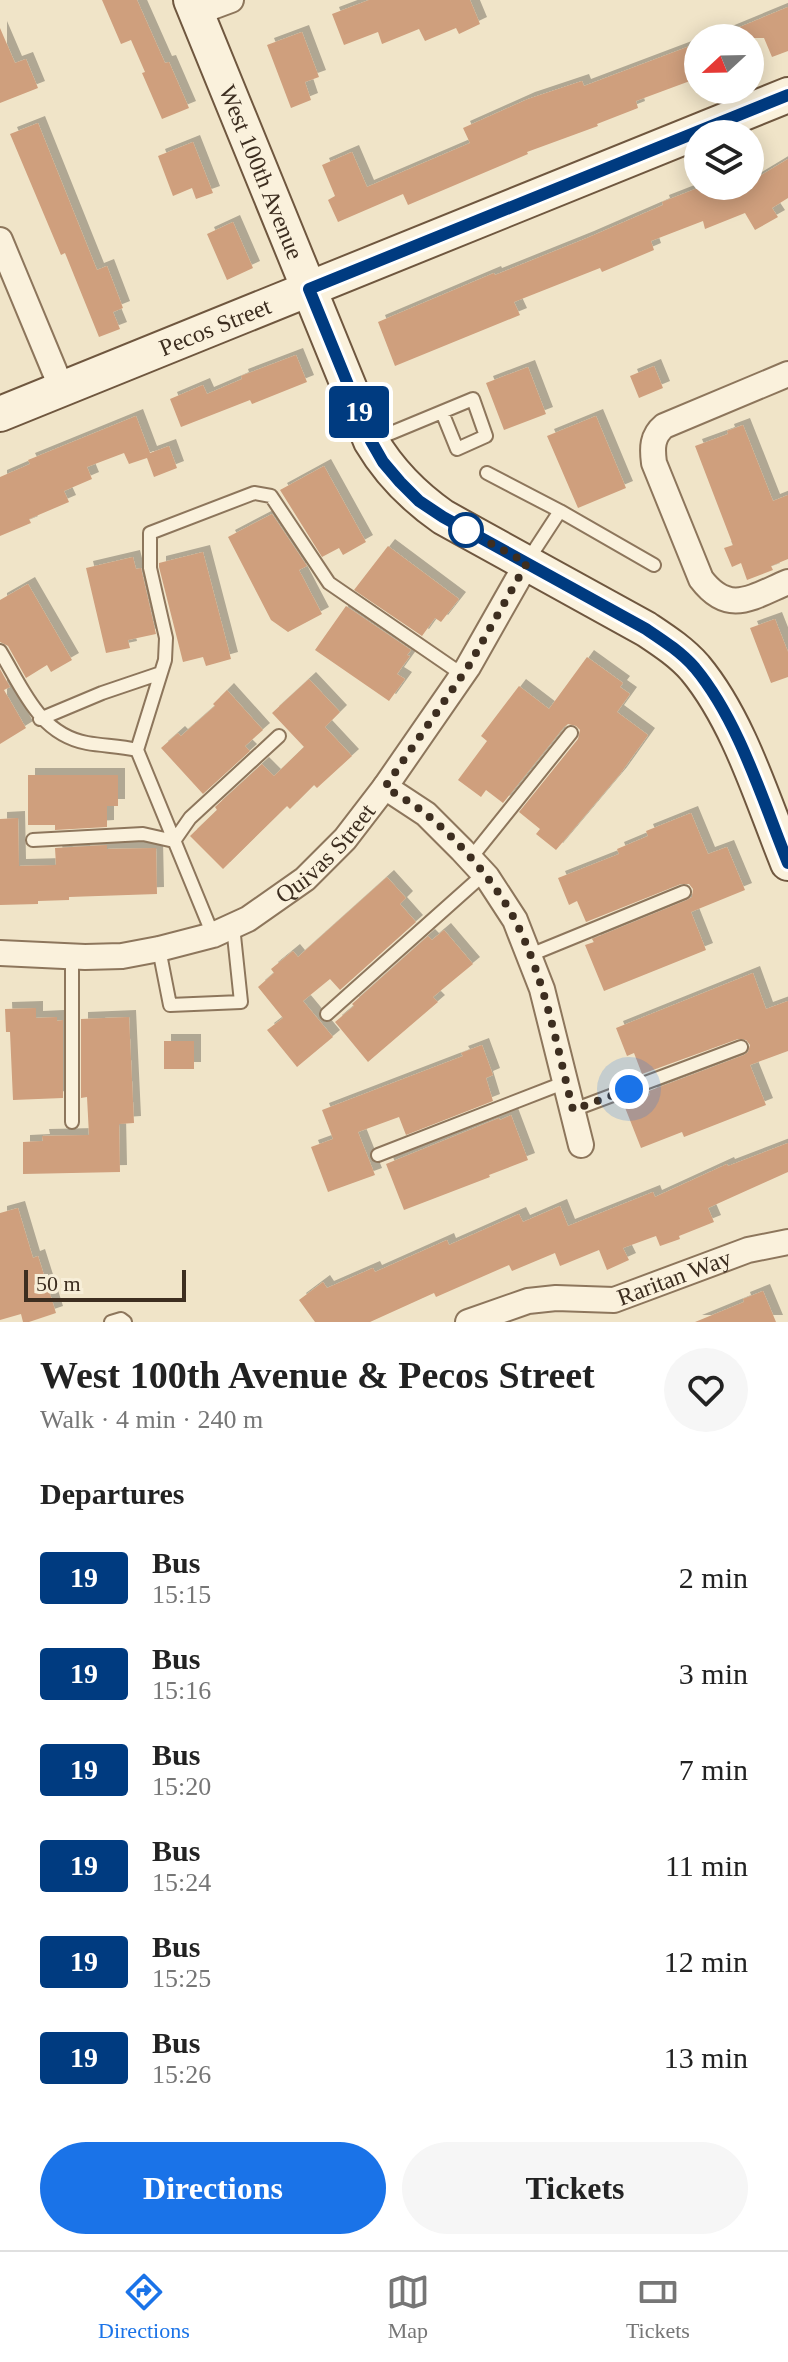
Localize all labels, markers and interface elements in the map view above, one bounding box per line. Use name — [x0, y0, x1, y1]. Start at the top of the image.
north arrow — [684, 24, 764, 104]
map controls — [684, 24, 764, 200]
street label: West 100th Avenue — [214, 81, 308, 263]
button: layers — [684, 120, 764, 200]
street label: Pecos Street — [155, 293, 275, 361]
line badge: 19 — [323, 386, 395, 438]
text: 19 — [345, 396, 373, 427]
unlabelled marker — [449, 513, 483, 547]
street label: Quivas Street — [271, 798, 380, 908]
your location — [609, 1069, 649, 1109]
street label: Raritan Way — [614, 1244, 735, 1311]
scale bar — [24, 1266, 186, 1302]
text: 50 m — [36, 1271, 81, 1296]
button: heart — [664, 1348, 748, 1432]
text: West 100th Avenue & Pecos Street — [40, 1354, 595, 1396]
text: Walk · 4 min · 240 m — [40, 1405, 263, 1434]
text: Departures — [40, 1477, 184, 1510]
text: Bus — [152, 1546, 200, 1579]
text: 2 min — [679, 1561, 748, 1594]
text: 19 — [70, 1562, 98, 1593]
text: 15:15 — [152, 1580, 211, 1609]
text: Bus — [152, 1642, 200, 1675]
text: 3 min — [679, 1657, 748, 1690]
text: 19 — [70, 1658, 98, 1689]
text: 15:16 — [152, 1676, 211, 1705]
text: Bus — [152, 1738, 200, 1771]
text: 7 min — [679, 1753, 748, 1786]
text: 19 — [70, 1754, 98, 1785]
text: 15:20 — [152, 1772, 211, 1801]
text: Bus — [152, 1834, 200, 1867]
text: 11 min — [665, 1849, 748, 1882]
text: 19 — [70, 1850, 98, 1881]
text: 15:24 — [152, 1868, 211, 1897]
text: Bus — [152, 1930, 200, 1963]
text: 12 min — [664, 1945, 748, 1978]
text: 19 — [70, 1946, 98, 1977]
text: 15:25 — [152, 1964, 211, 1993]
text: Bus — [152, 2026, 200, 2059]
text: 13 min — [664, 2041, 748, 2074]
text: 19 — [70, 2042, 98, 2073]
text: 15:26 — [152, 2060, 211, 2089]
button: Directions — [40, 2142, 386, 2234]
button: Tickets — [402, 2142, 748, 2234]
tab: Directions — [98, 2270, 190, 2344]
tab: Map — [386, 2270, 430, 2344]
tab: Tickets — [626, 2270, 690, 2344]

